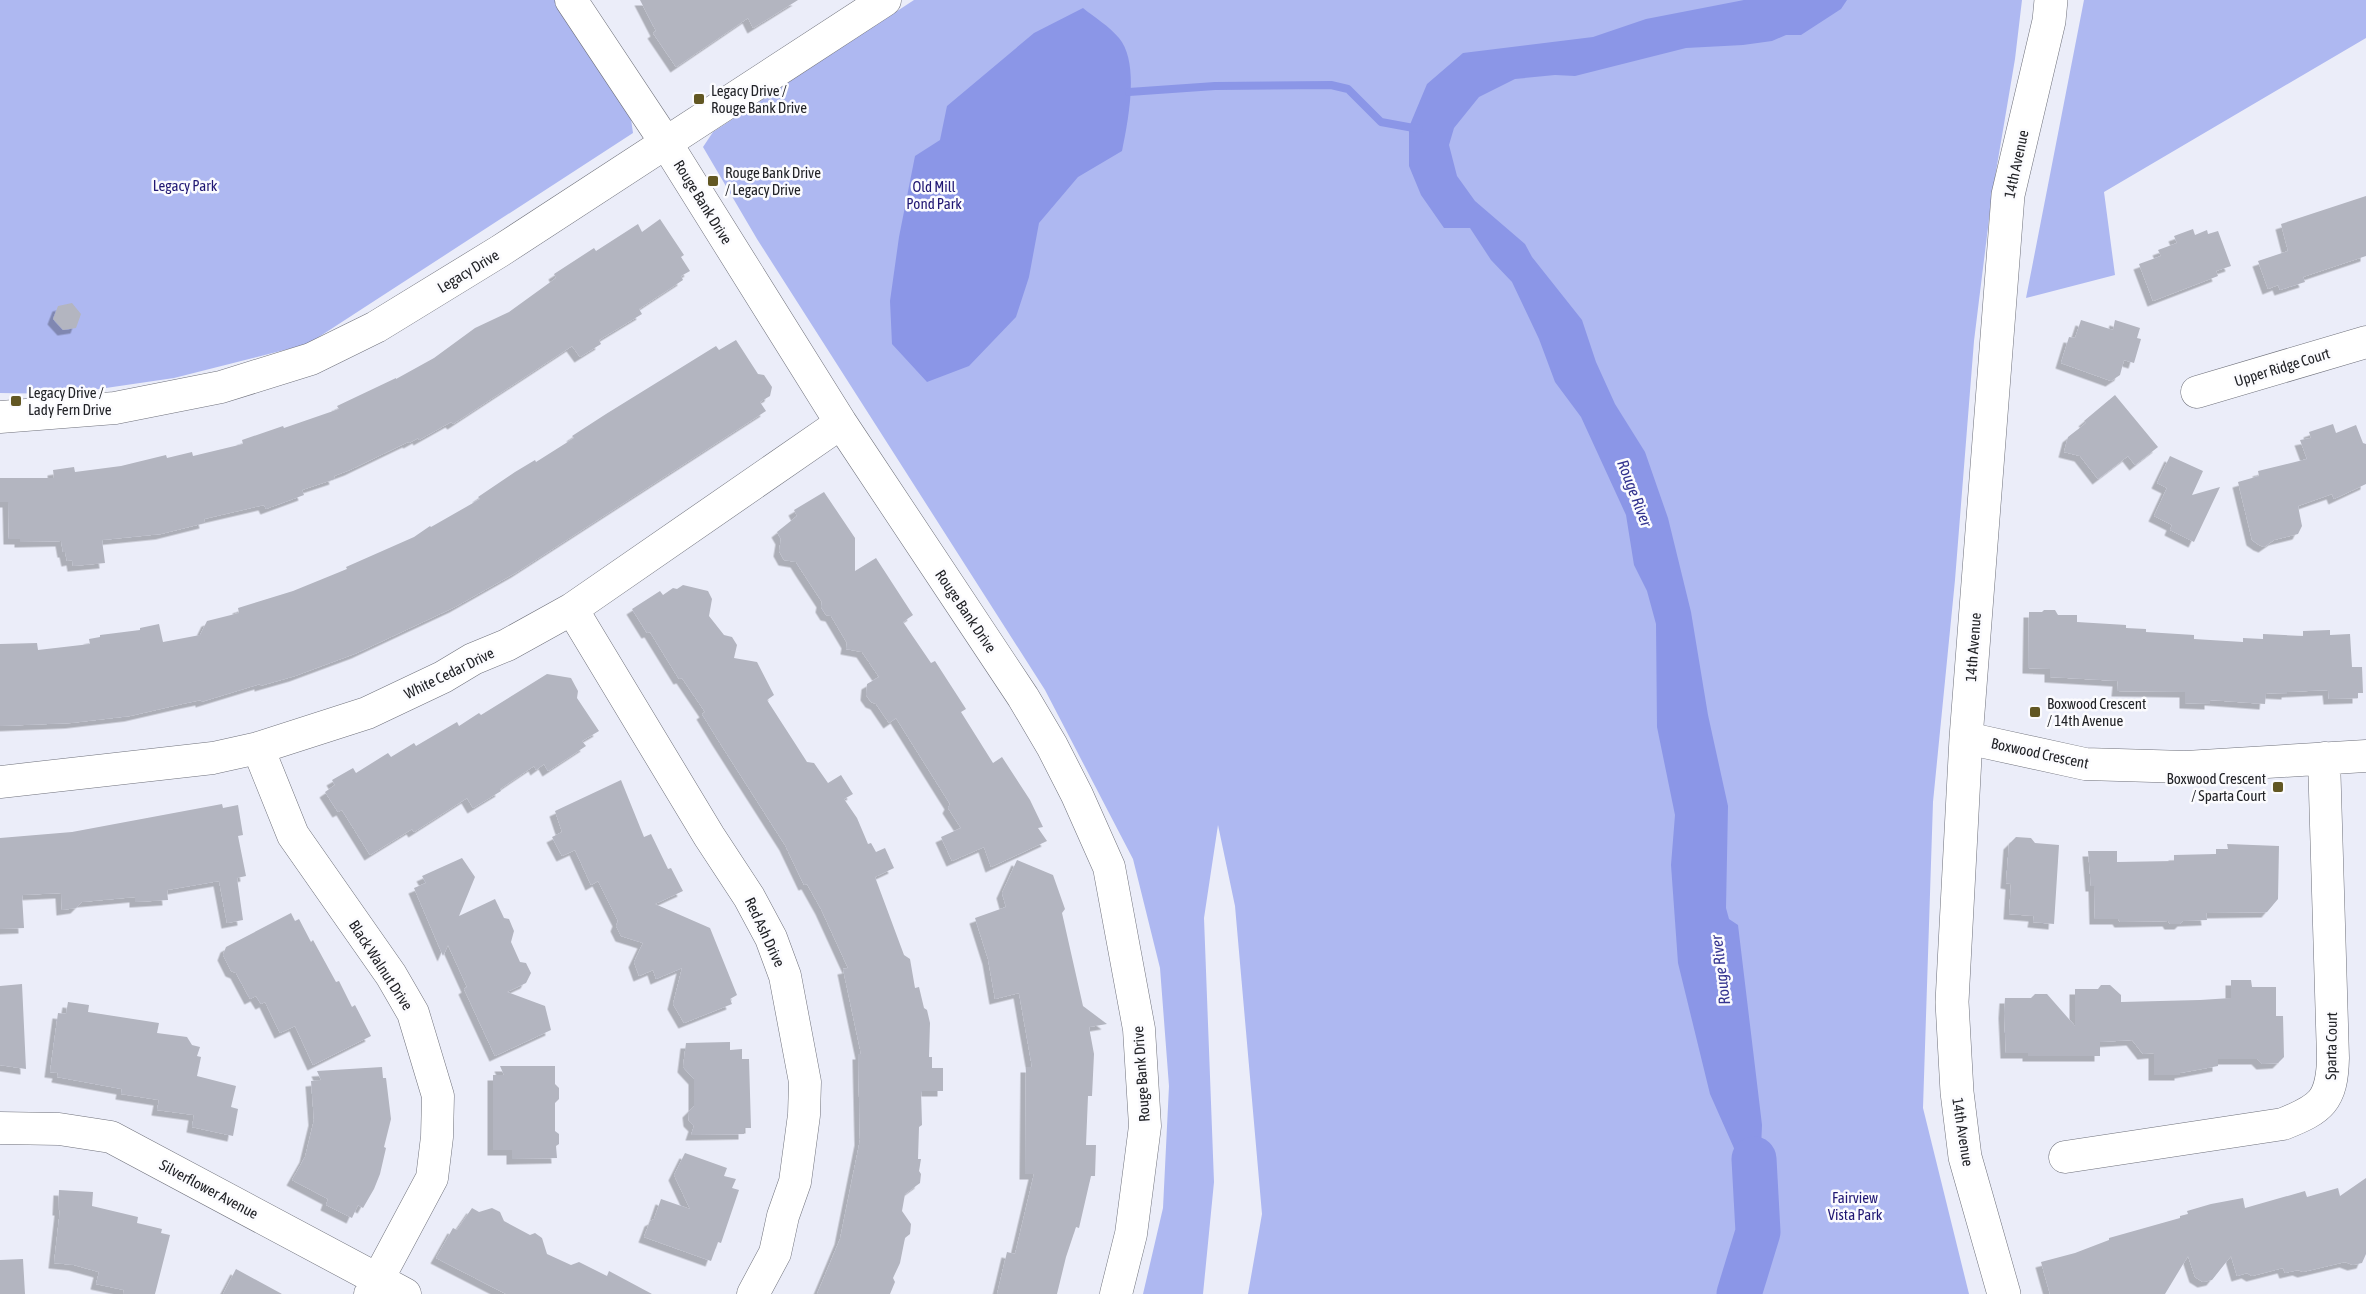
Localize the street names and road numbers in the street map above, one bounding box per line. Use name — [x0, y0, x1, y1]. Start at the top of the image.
street label: 14th Avenue — [2000, 128, 2032, 200]
street label: Rouge Bank Drive — [670, 157, 736, 247]
street label: Legacy Drive — [434, 246, 502, 296]
street label: Upper Ridge Court — [2232, 344, 2332, 390]
street label: Rouge Bank Drive — [932, 566, 1000, 656]
street label: 14th Avenue — [1962, 612, 1984, 682]
street label: White Cedar Drive — [401, 644, 497, 702]
street label: Boxwood Crescent — [1990, 734, 2090, 772]
street label: Red Ash Drive — [742, 895, 789, 970]
street label: Black Walnut Drive — [346, 917, 416, 1013]
street label: Sparta Court — [2322, 1012, 2340, 1080]
street label: Rouge Bank Drive — [1129, 1025, 1153, 1122]
street label: 14th Avenue — [1949, 1096, 1977, 1168]
street label: Silverflower Avenue — [157, 1156, 261, 1222]

